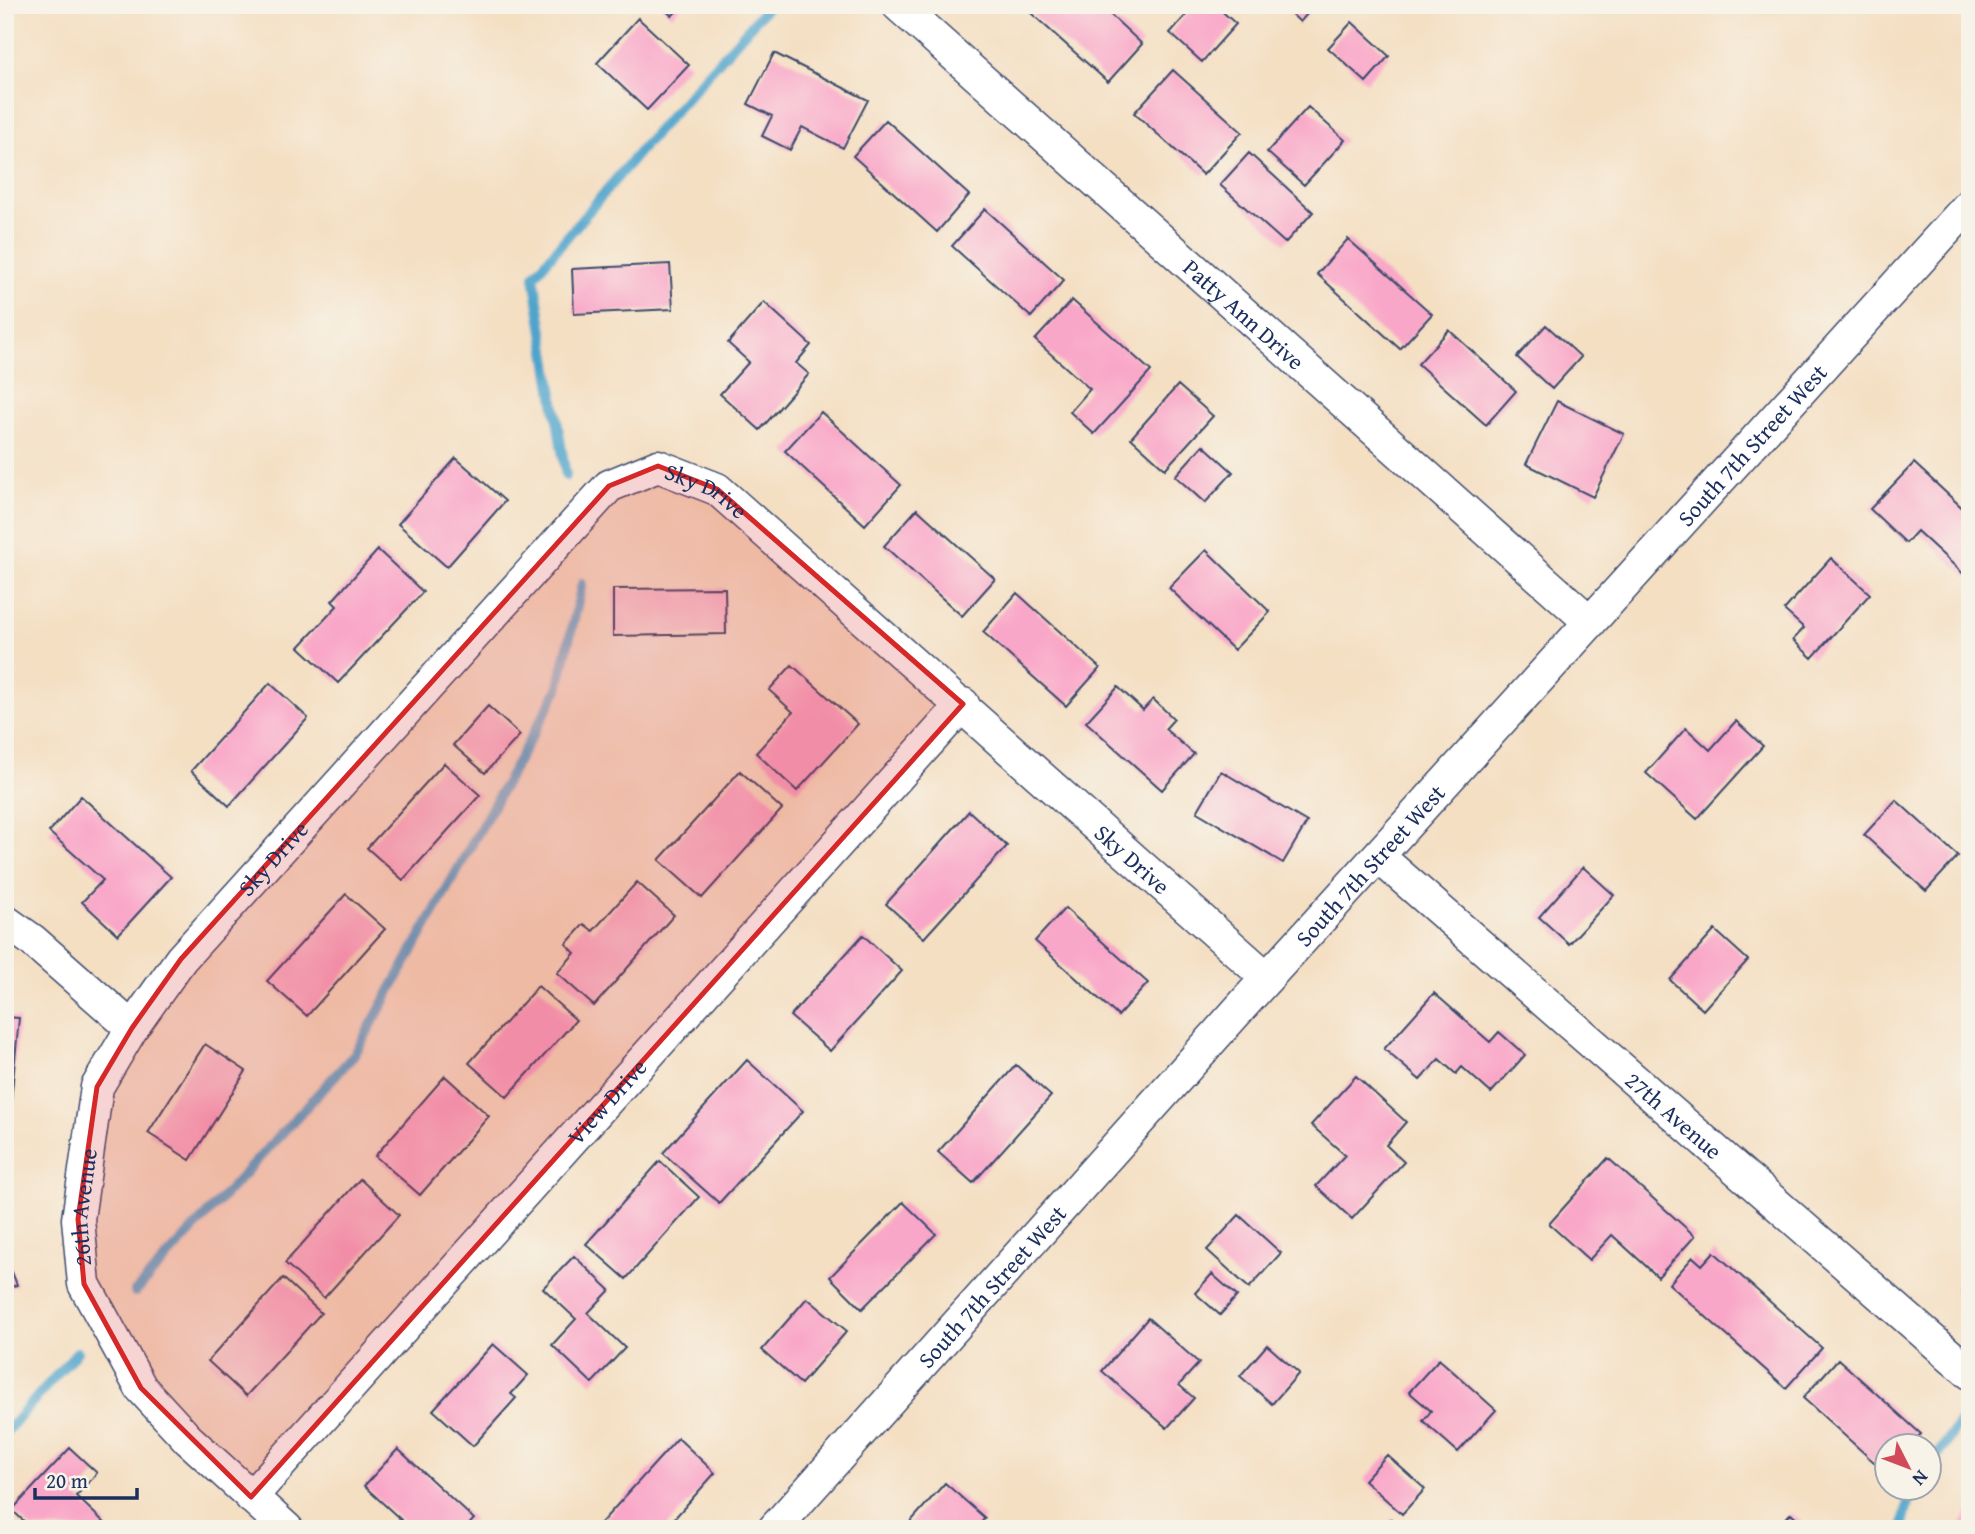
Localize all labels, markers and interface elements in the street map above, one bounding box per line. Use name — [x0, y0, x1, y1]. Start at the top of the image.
street label: Patty Ann Drive — [1176, 251, 1312, 377]
street label: South 7th Street West — [1669, 356, 1834, 533]
street label: Sky Drive — [660, 454, 755, 526]
street label: South 7th Street West — [1287, 777, 1452, 953]
street label: Sky Drive — [230, 813, 315, 903]
street label: Sky Drive — [1088, 816, 1178, 901]
street label: View Drive — [559, 1051, 654, 1151]
street label: 27th Avenue — [1619, 1063, 1730, 1166]
street label: 26th Avenue — [61, 1146, 105, 1268]
street label: South 7th Street West — [909, 1197, 1073, 1375]
north arrow — [1874, 1432, 1944, 1502]
scale bar — [35, 1457, 136, 1501]
text: N — [1906, 1464, 1935, 1493]
text: 20 m — [46, 1465, 88, 1496]

